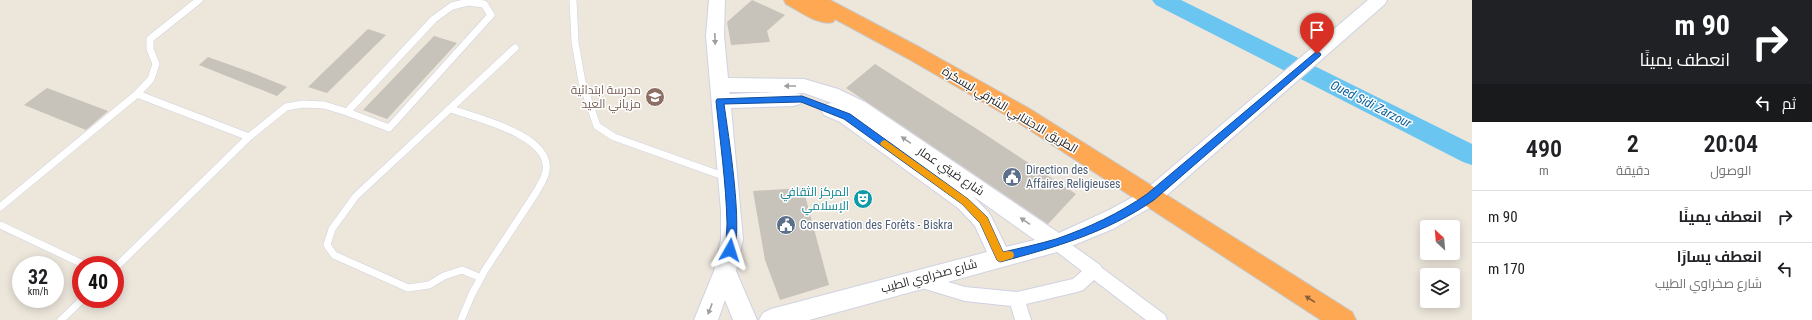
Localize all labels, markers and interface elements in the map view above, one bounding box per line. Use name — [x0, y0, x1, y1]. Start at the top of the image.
text: 90 m — [1674, 9, 1730, 42]
pin — [1300, 13, 1334, 54]
icon: right — [1744, 16, 1796, 68]
icon: arrive — [1306, 19, 1328, 41]
one-way arrow — [712, 33, 718, 46]
text: انعطف يمينًا — [1639, 49, 1730, 70]
street label: الطريق الاجتنابي الشرقي لبسكرة — [938, 64, 1080, 159]
water label: Oued Sidi Zarzour — [1328, 77, 1415, 131]
place label: مدرسة ابتدائية مزياني العيد — [571, 83, 641, 114]
one-way arrow — [783, 83, 796, 89]
school or university icon: مدرسة ابتدائية مزياني العيد — [644, 86, 666, 108]
icon: left — [1752, 92, 1774, 114]
text: ثم — [1782, 95, 1796, 113]
text: 2 — [1627, 130, 1639, 158]
text: 20:04 — [1704, 130, 1758, 158]
text: 490 — [1526, 135, 1562, 163]
one-way arrow — [900, 136, 911, 144]
street label: شارع ضيتي عمار — [913, 143, 987, 201]
place label: Direction des Affaires Religieuses — [1026, 163, 1121, 191]
text: m — [1539, 163, 1549, 178]
text: دقيقة — [1616, 163, 1650, 178]
text: الوصول — [1710, 163, 1752, 178]
public building icon: Direction des Affaires Religieuses — [1001, 166, 1023, 188]
place label: المركز الثقافي الإسلامي — [780, 185, 849, 216]
theatre icon: المركز الثقافي الإسلامي — [852, 188, 874, 210]
icon: right — [1774, 206, 1796, 228]
text: 90 m — [1488, 208, 1518, 226]
text: انعطف يمينًا — [1679, 208, 1762, 226]
public building icon: Conservation des Forêts - Biskra — [775, 214, 797, 236]
one-way arrow — [1019, 217, 1030, 225]
place label: Conservation des Forêts - Biskra — [800, 218, 953, 232]
north arrow — [1420, 220, 1460, 260]
map controls — [1420, 220, 1460, 308]
position arrow — [709, 229, 751, 271]
text: انعطف يسارًا — [1677, 248, 1762, 266]
speed limit sign: 40 — [72, 256, 124, 308]
street label: شارع صخراوي الطيب — [879, 256, 979, 298]
icon: left — [1774, 258, 1796, 280]
text: 170 m — [1488, 260, 1525, 278]
text: 32 — [28, 265, 48, 289]
button: layers — [1420, 268, 1460, 308]
text: شارع صخراوي الطيب — [1655, 276, 1762, 291]
text: km/h — [28, 286, 48, 297]
one-way arrow — [1305, 295, 1315, 303]
one-way arrow — [707, 303, 713, 315]

